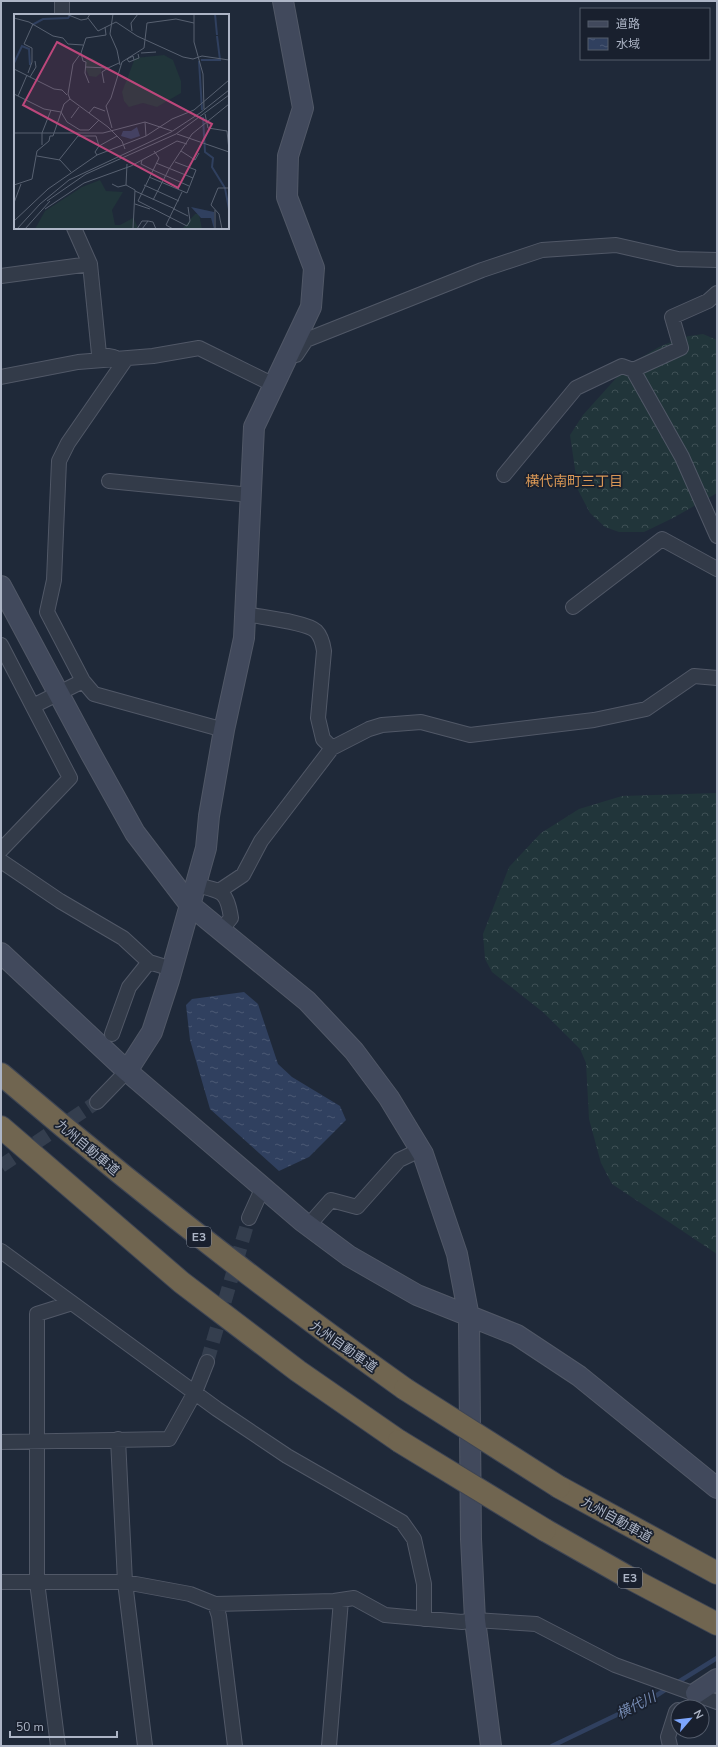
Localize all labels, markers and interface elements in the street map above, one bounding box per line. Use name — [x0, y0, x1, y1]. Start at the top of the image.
legend — [580, 8, 710, 60]
inset map — [14, 14, 229, 229]
text: 道路 — [616, 16, 640, 32]
text: 水域 — [616, 36, 640, 52]
district label: 横代南町三丁目 — [525, 472, 623, 491]
street label: 九州自動車道 — [52, 1116, 123, 1180]
road number: E3 — [187, 1227, 211, 1247]
street label: 九州自動車道 — [306, 1317, 381, 1377]
street label: 九州自動車道 — [578, 1493, 655, 1547]
road number: E3 — [618, 1568, 642, 1588]
water label: 横代川 — [613, 1687, 661, 1723]
north arrow — [670, 1699, 710, 1739]
text: N — [690, 1707, 707, 1722]
scale bar — [10, 1713, 117, 1739]
text: 50 m — [16, 1719, 44, 1735]

